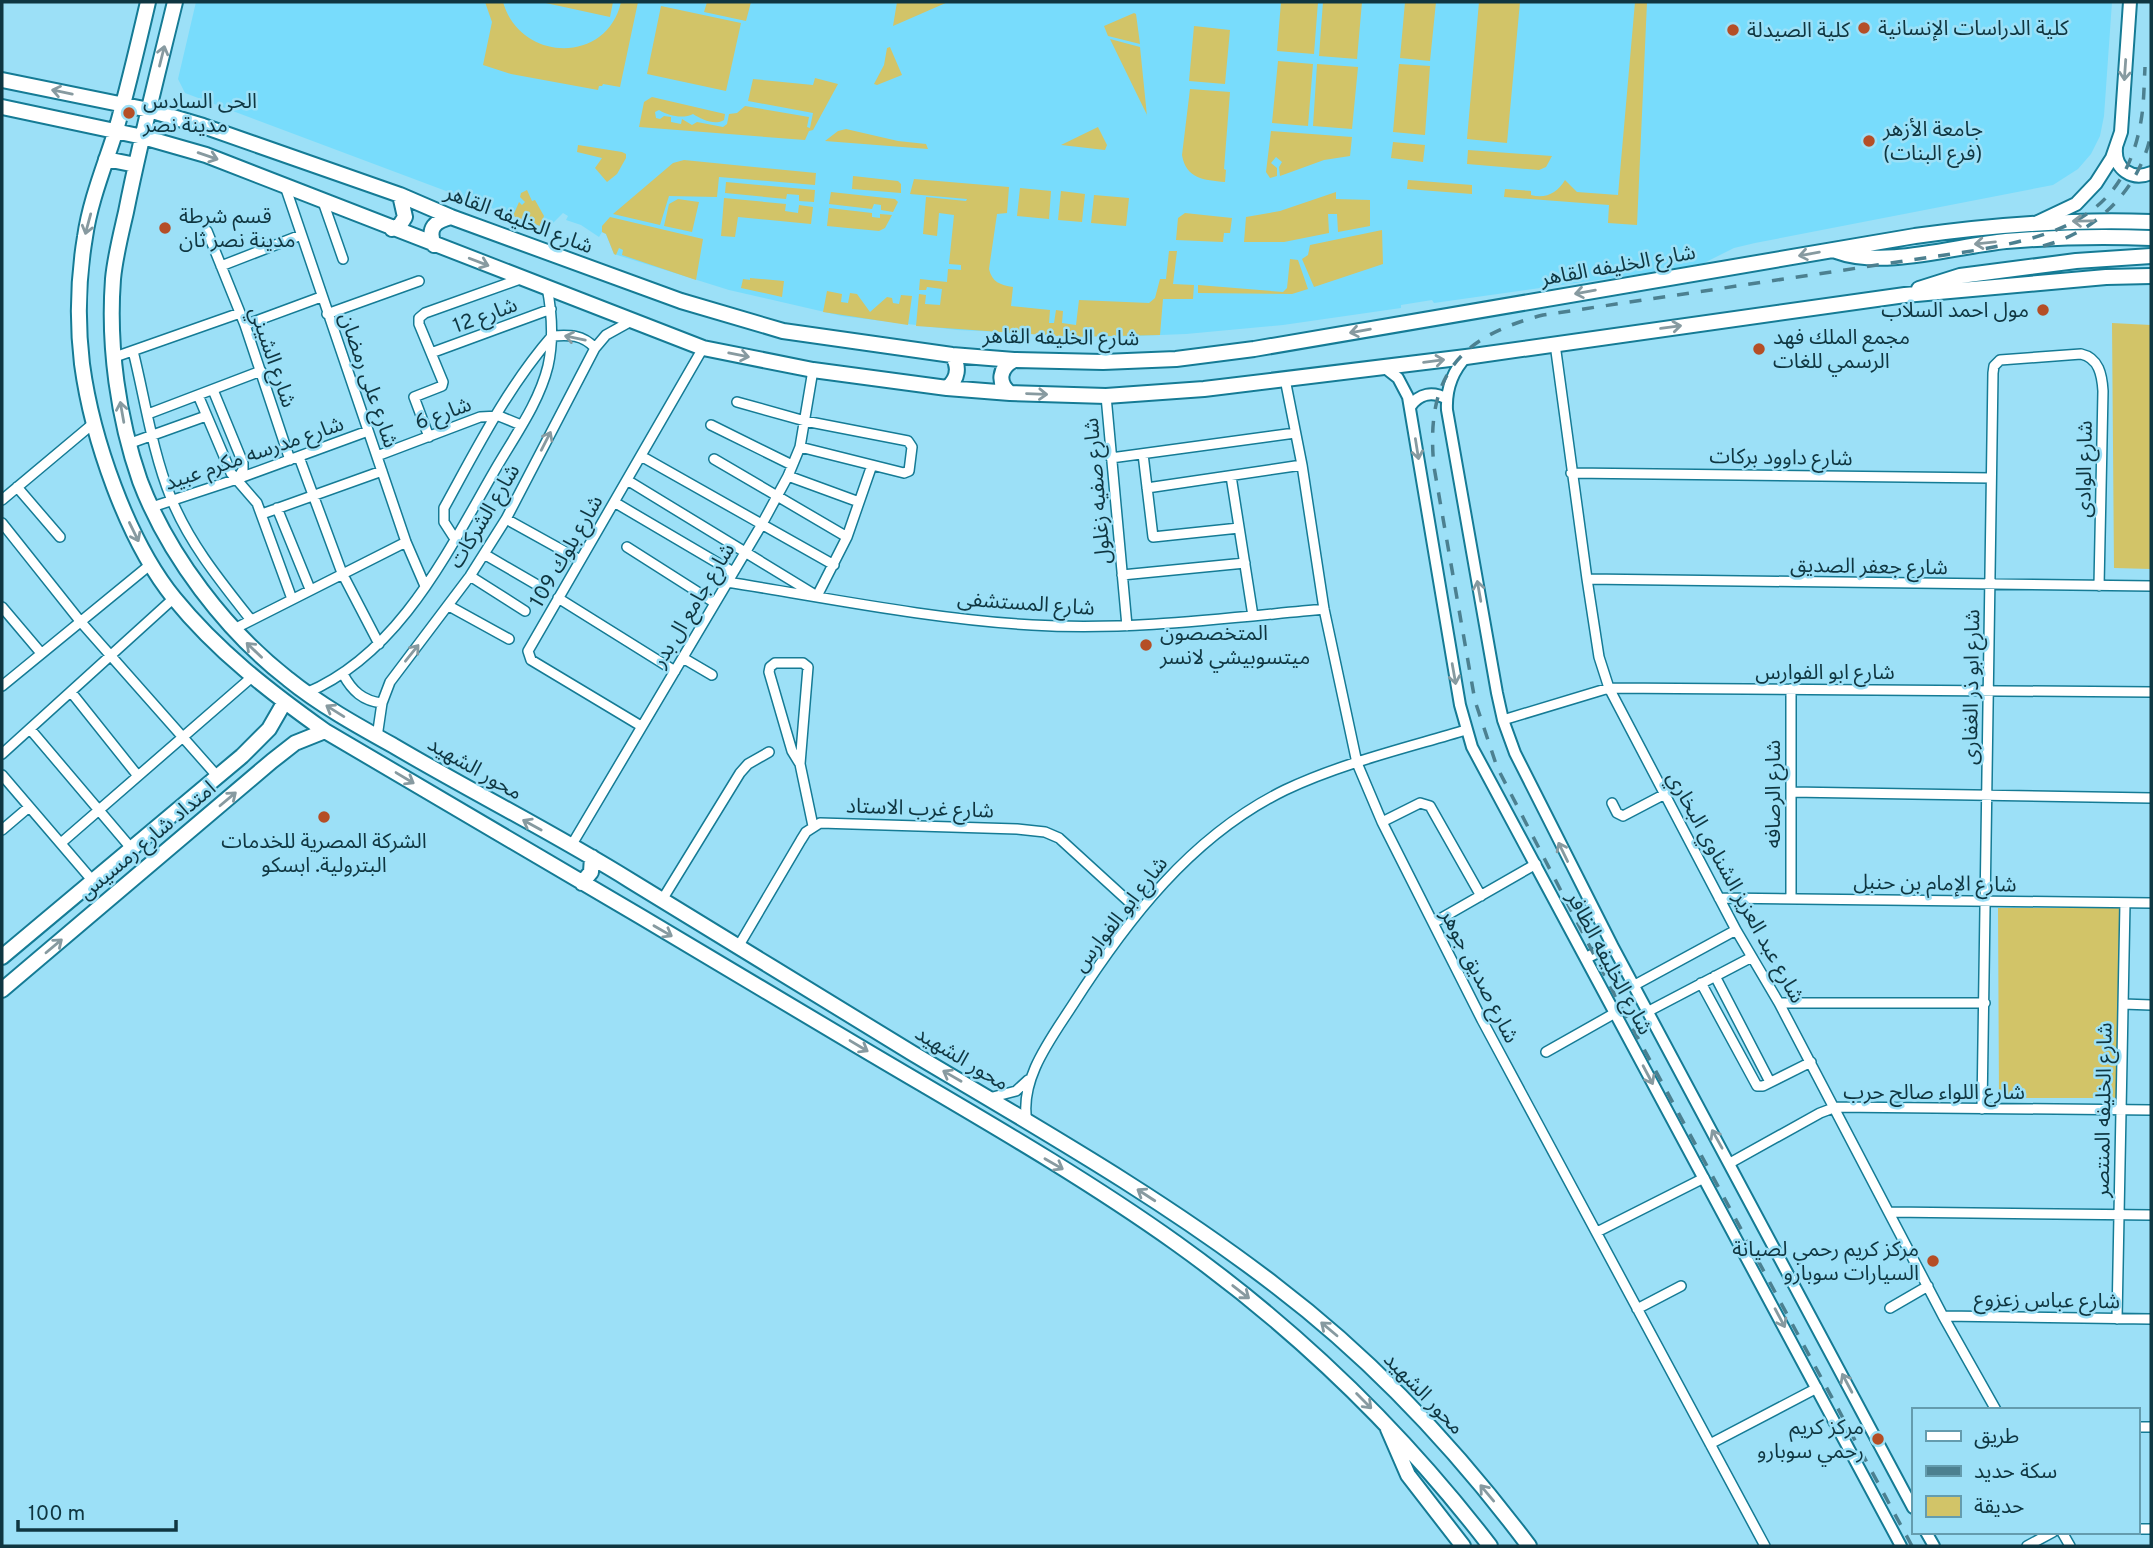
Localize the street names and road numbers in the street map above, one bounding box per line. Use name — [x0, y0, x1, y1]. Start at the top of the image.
street label: شارع الخليفه القاهر — [440, 179, 596, 261]
street label: شارع الخليفه القاهر — [1538, 240, 1698, 294]
street label: شارع 12 — [450, 292, 521, 340]
street label: شارع الشيني — [241, 304, 301, 412]
street label: شارع على رمضان — [332, 309, 403, 452]
street label: شارع الخليفه القاهر — [981, 324, 1140, 353]
street label: شارع 6 — [411, 392, 476, 437]
street label: شارع مدرسه مكرم عبيد — [161, 411, 348, 499]
street label: شارع صفيه زغلول — [1079, 417, 1118, 565]
street label: شارع الوادى — [2071, 420, 2100, 518]
street label: شارع داوود بركات — [1709, 444, 1853, 473]
street label: شارع الشركات — [444, 460, 527, 574]
street label: شارع بلوك 109 — [524, 491, 610, 613]
street label: شارع جامع ال بدر — [646, 539, 742, 674]
street label: شارع جعفر الصديق — [1790, 553, 1948, 582]
street label: شارع المستشفى — [956, 586, 1096, 623]
street label: شارع ابو ذر الغفارى — [1958, 609, 1987, 765]
street label: شارع ابو الفوارس — [1755, 660, 1895, 687]
street label: محور الشهيد — [422, 731, 526, 807]
street label: شارع الرصافه — [1761, 740, 1788, 848]
street label: شارع عبد العزيز الشناوي البخاري — [1659, 767, 1810, 1009]
street label: امتداد شارع رمسيس — [74, 776, 222, 906]
street label: شارع غرب الاستاد — [845, 793, 994, 826]
street label: شارع ابو الفوارس — [1068, 852, 1175, 978]
street label: شارع الإمام بن حنبل — [1853, 870, 2017, 900]
street label: شارع الخليفه الظافر — [1559, 886, 1658, 1040]
street label: شارع صديق جوهر — [1433, 904, 1524, 1048]
street label: محور الشهيد — [909, 1021, 1013, 1098]
street label: شارع الخليفه المنتصر — [2089, 1022, 2120, 1199]
street label: شارع اللواء صالح حرب — [1843, 1080, 2025, 1107]
street label: شارع عباس زعزوع — [1974, 1287, 2120, 1316]
street label: محور الشهيد — [1377, 1347, 1469, 1441]

